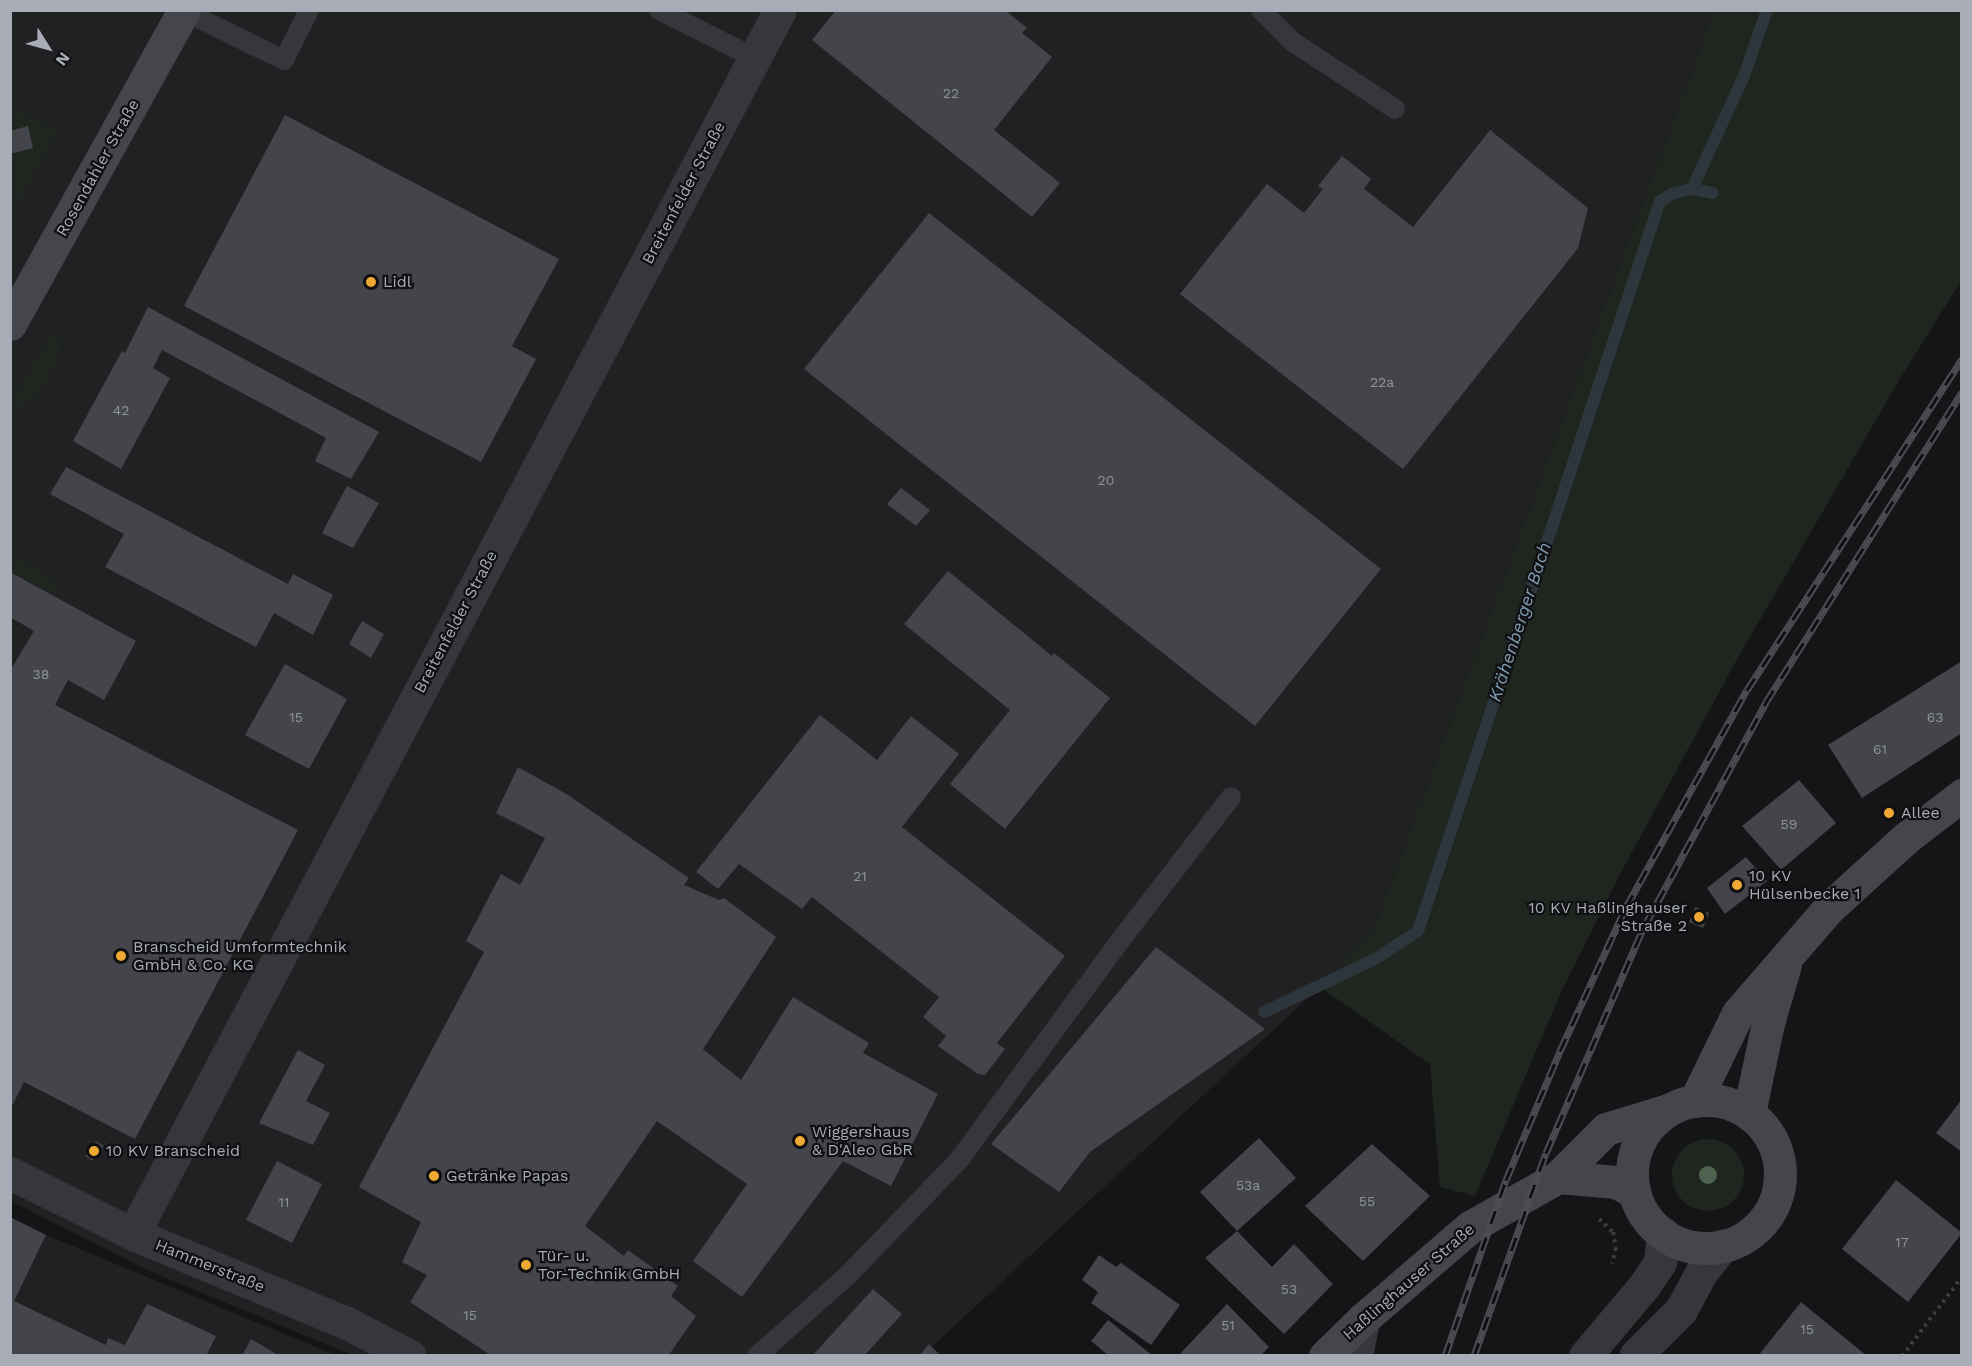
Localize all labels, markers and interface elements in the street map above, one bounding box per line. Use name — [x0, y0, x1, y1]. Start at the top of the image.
north arrow — [18, 18, 78, 78]
text: N — [52, 49, 74, 70]
house number: 22 — [943, 85, 959, 101]
street label: Rosendahler Straße — [52, 96, 144, 240]
street label: Breitenfelder Straße — [638, 118, 730, 268]
place label: Lidl — [383, 272, 412, 292]
marker: Lidl — [364, 275, 378, 289]
house number: 22a — [1370, 374, 1394, 390]
house number: 42 — [113, 402, 129, 418]
house number: 20 — [1098, 472, 1114, 488]
water label: Krähenberger Bach — [1484, 539, 1556, 705]
street label: Breitenfelder Straße — [410, 547, 502, 697]
house number: 38 — [33, 666, 49, 682]
house number: 15 — [289, 709, 303, 725]
house number: 63 — [1927, 709, 1943, 725]
house number: 61 — [1873, 741, 1887, 757]
place label: Allee — [1901, 803, 1940, 823]
marker: Allee — [1882, 806, 1896, 820]
house number: 59 — [1781, 816, 1797, 832]
place label: 10 KV Hülsenbecke 1 — [1749, 866, 1861, 904]
house number: 21 — [853, 868, 867, 884]
marker: 10 KV Hülsenbecke 1 — [1730, 878, 1744, 892]
place label: 10 KV Haßlinghauser Straße 2 — [1528, 898, 1687, 936]
marker: 10 KV Haßlinghauser Straße 2 — [1692, 910, 1706, 924]
place label: Branscheid Umformtechnik GmbH & Co. KG — [133, 937, 347, 975]
marker: Branscheid Umformtechnik GmbH & Co. KG — [114, 949, 128, 963]
place label: Wiggershaus & D'Aleo GbR — [812, 1122, 913, 1160]
marker: Wiggershaus & D'Aleo GbR — [793, 1134, 807, 1148]
place label: 10 KV Branscheid — [106, 1141, 240, 1161]
marker: 10 KV Branscheid — [87, 1144, 101, 1158]
place label: Getränke Papas — [446, 1166, 568, 1186]
marker: Getränke Papas — [427, 1169, 441, 1183]
house number: 53a — [1236, 1177, 1260, 1193]
house number: 55 — [1359, 1193, 1375, 1209]
house number: 11 — [279, 1194, 289, 1210]
street label: Haßlinghauser Straße — [1339, 1220, 1479, 1344]
house number: 17 — [1895, 1234, 1909, 1250]
street label: Hammerstraße — [153, 1235, 267, 1297]
place label: Tür- u. Tor-Technik GmbH — [538, 1246, 681, 1284]
marker: Tür- u. Tor-Technik GmbH — [519, 1258, 533, 1272]
house number: 53 — [1281, 1281, 1297, 1297]
house number: 15 — [463, 1307, 477, 1323]
house number: 51 — [1221, 1317, 1235, 1333]
house number: 15 — [1800, 1321, 1814, 1337]

